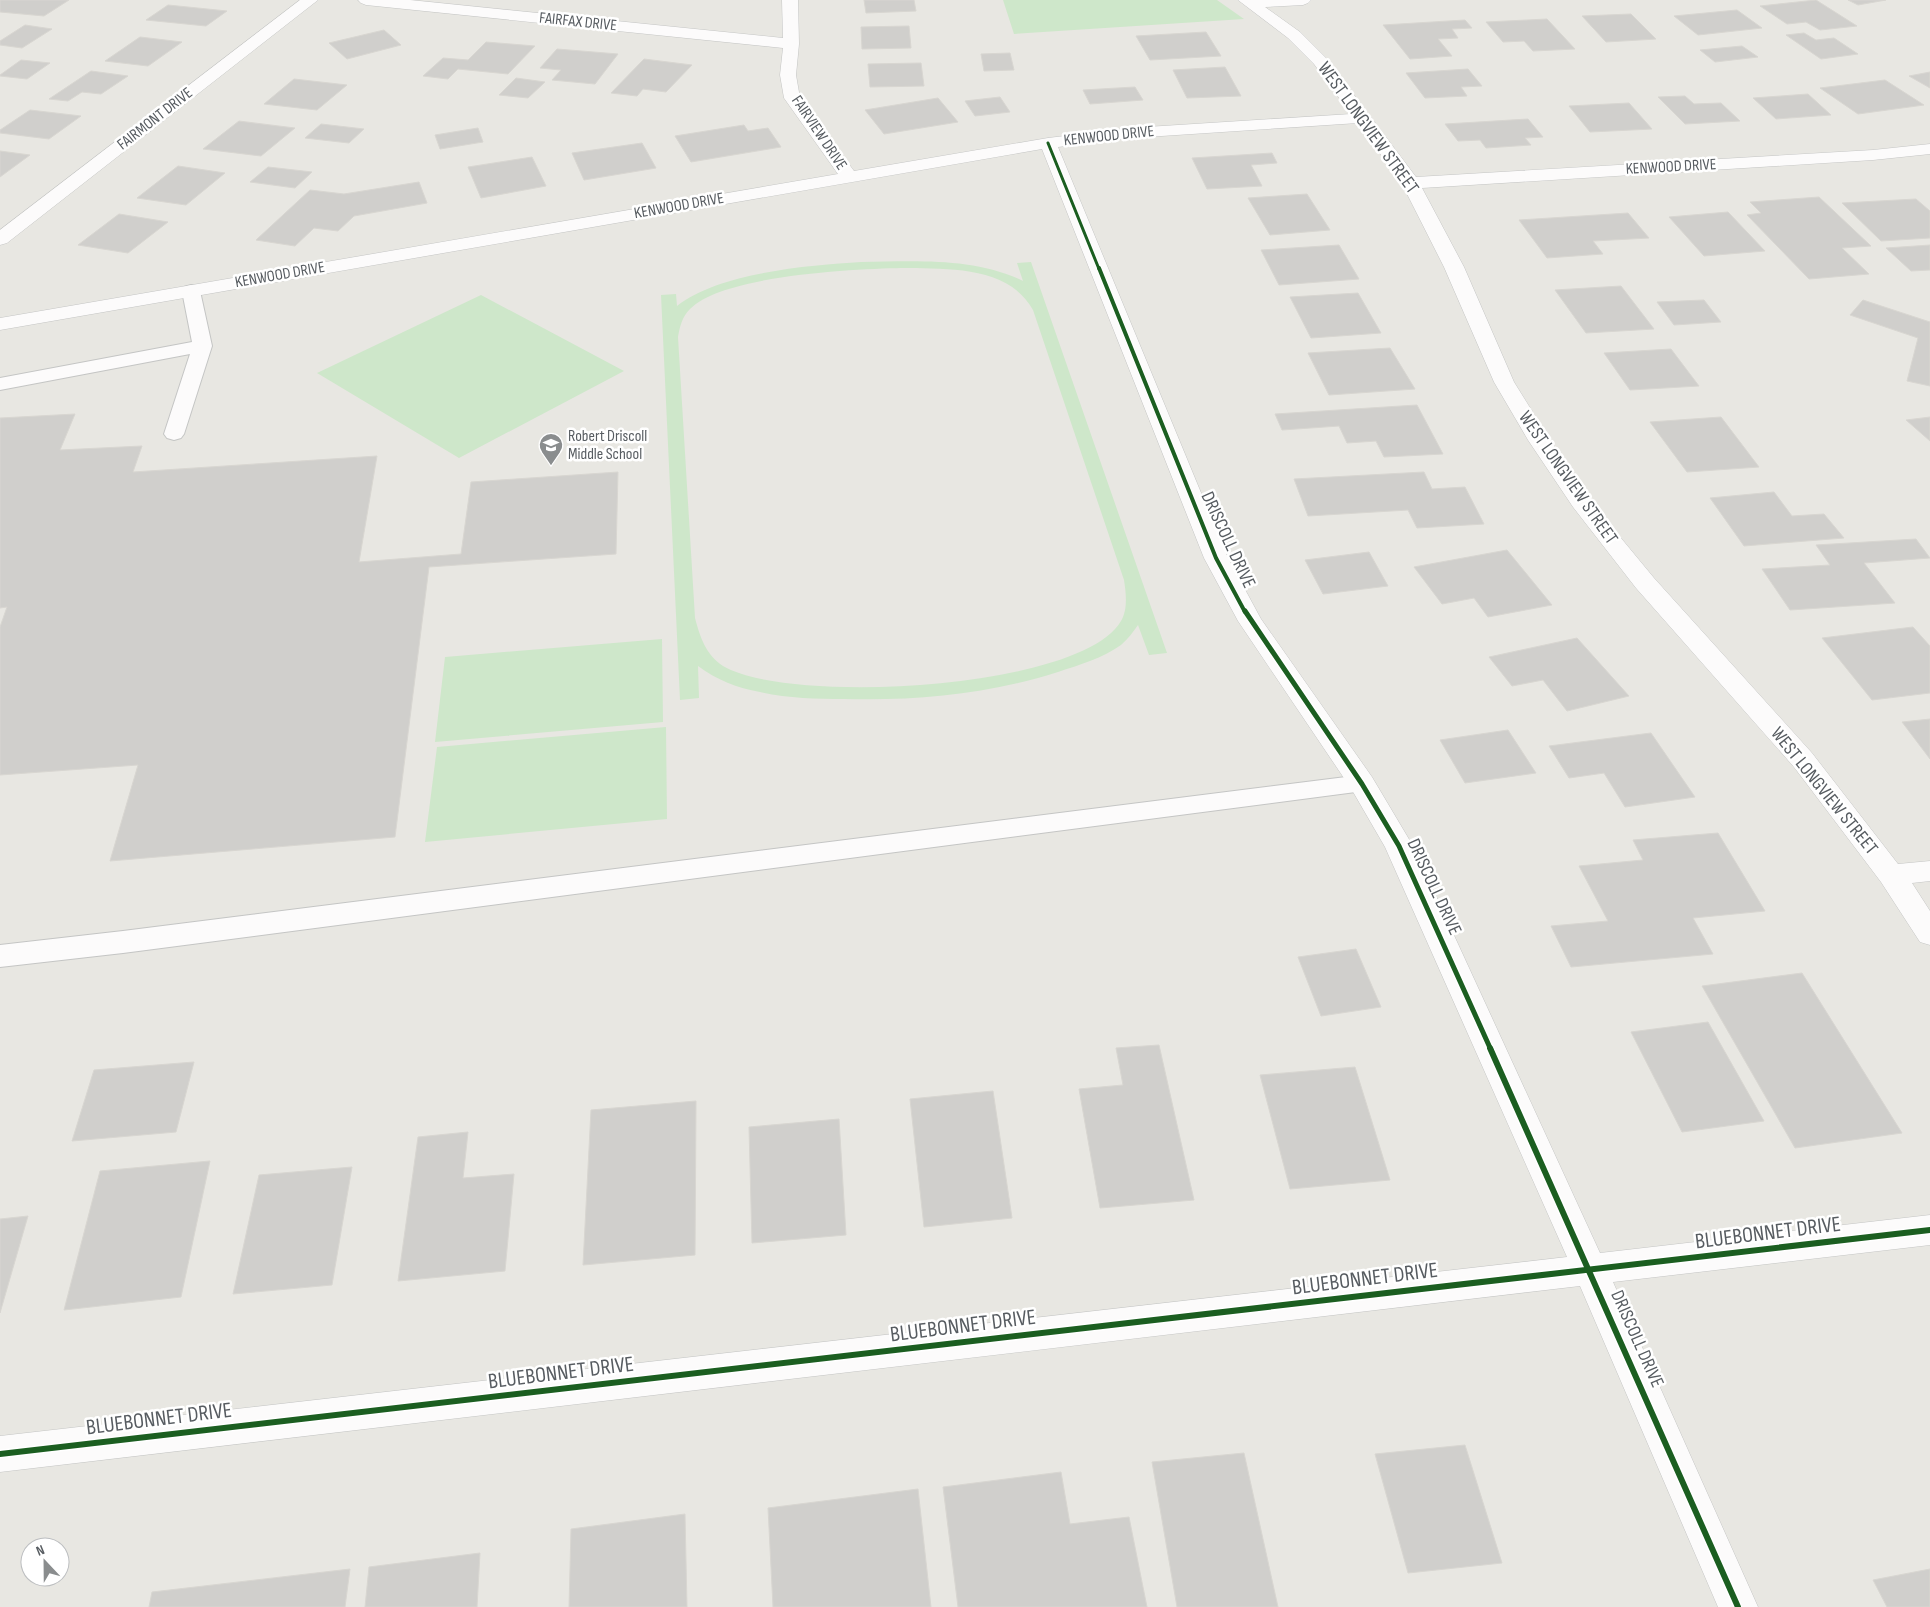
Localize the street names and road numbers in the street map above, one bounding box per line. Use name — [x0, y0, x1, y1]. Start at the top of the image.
street label: FAIRFAX DRIVE — [538, 8, 618, 36]
street label: WEST LONGVIEW STREET — [1312, 58, 1424, 199]
street label: FAIRMONT DRIVE — [114, 84, 196, 154]
street label: FAIRVIEW DRIVE — [787, 92, 851, 174]
street label: KENWOOD DRIVE — [1063, 122, 1155, 150]
street label: KENWOOD DRIVE — [1625, 155, 1717, 179]
street label: KENWOOD DRIVE — [633, 189, 725, 223]
street label: KENWOOD DRIVE — [234, 258, 326, 292]
street label: WEST LONGVIEW STREET — [1513, 407, 1623, 549]
street label: DRISCOLL DRIVE — [1196, 488, 1260, 592]
street label: WEST LONGVIEW STREET — [1765, 723, 1883, 860]
street label: DRISCOLL DRIVE — [1402, 835, 1466, 939]
street label: BLUEBONNET DRIVE — [1694, 1211, 1842, 1255]
street label: BLUEBONNET DRIVE — [1291, 1257, 1439, 1301]
street label: DRISCOLL DRIVE — [1605, 1287, 1669, 1391]
street label: BLUEBONNET DRIVE — [889, 1304, 1037, 1348]
street label: BLUEBONNET DRIVE — [487, 1351, 635, 1395]
street label: BLUEBONNET DRIVE — [85, 1397, 233, 1441]

